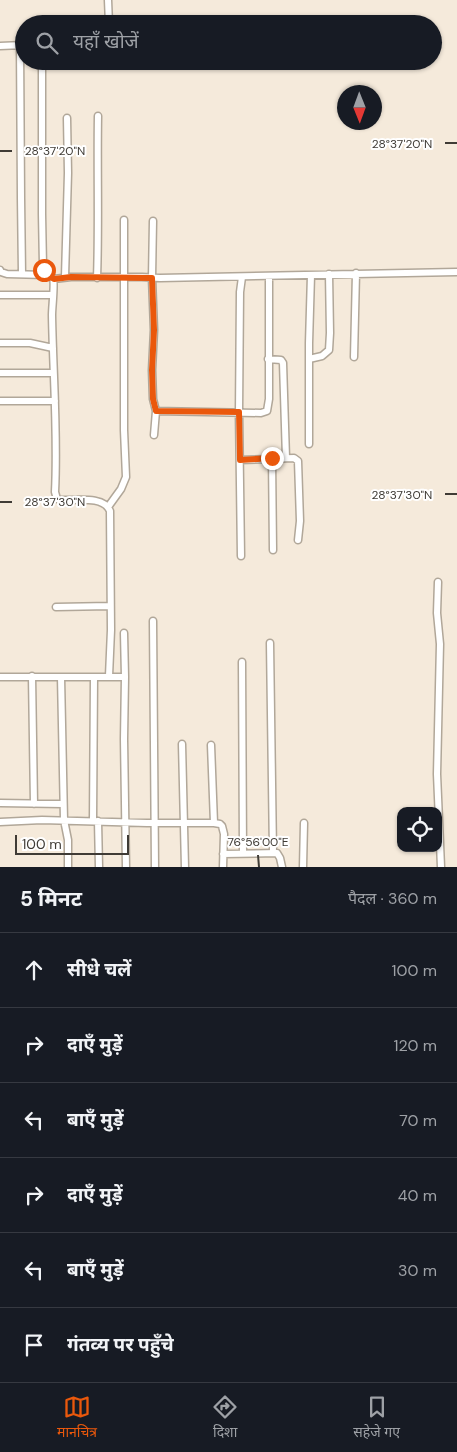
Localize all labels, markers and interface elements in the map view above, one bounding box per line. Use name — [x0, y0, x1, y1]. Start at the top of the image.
search box — [15, 15, 442, 70]
icon: search — [33, 29, 61, 57]
text: यहाँ खोजें — [73, 29, 139, 54]
north arrow — [337, 85, 382, 130]
text: 28°37'20"N — [372, 136, 432, 152]
text: 28°37'20"N — [25, 143, 85, 159]
route start — [33, 259, 56, 282]
route end — [261, 447, 284, 470]
text: 28°37'30"N — [372, 487, 432, 503]
text: 28°37'30"N — [25, 494, 85, 510]
map controls — [397, 807, 442, 852]
button: locate — [397, 807, 442, 852]
scale bar — [15, 832, 129, 855]
text: 76°56'00"E — [227, 834, 289, 850]
text: 100 m — [22, 835, 62, 853]
text: 5 मिनट — [20, 885, 82, 913]
text: पैदल · 360 m — [348, 888, 437, 909]
icon: ahead — [20, 956, 48, 984]
text: सीधे चलें — [67, 957, 131, 982]
text: 100 m — [392, 960, 437, 981]
icon: right — [20, 1031, 48, 1059]
text: दाएँ मुड़ें — [67, 1032, 122, 1057]
text: 120 m — [393, 1035, 437, 1056]
icon: left — [20, 1106, 48, 1134]
text: बाएँ मुड़ें — [67, 1107, 124, 1132]
text: 70 m — [399, 1110, 437, 1131]
icon: right — [20, 1181, 48, 1209]
text: दाएँ मुड़ें — [67, 1182, 122, 1207]
text: 40 m — [398, 1185, 437, 1206]
icon: left — [20, 1256, 48, 1284]
text: बाएँ मुड़ें — [67, 1257, 124, 1282]
text: 30 m — [398, 1260, 437, 1281]
icon: arrive — [20, 1331, 48, 1359]
text: गंतव्य पर पहुँचे — [67, 1332, 174, 1357]
tab: मानचित्र — [57, 1393, 97, 1443]
tab: दिशा — [211, 1393, 239, 1443]
tab: सहेजे गए — [353, 1393, 400, 1443]

